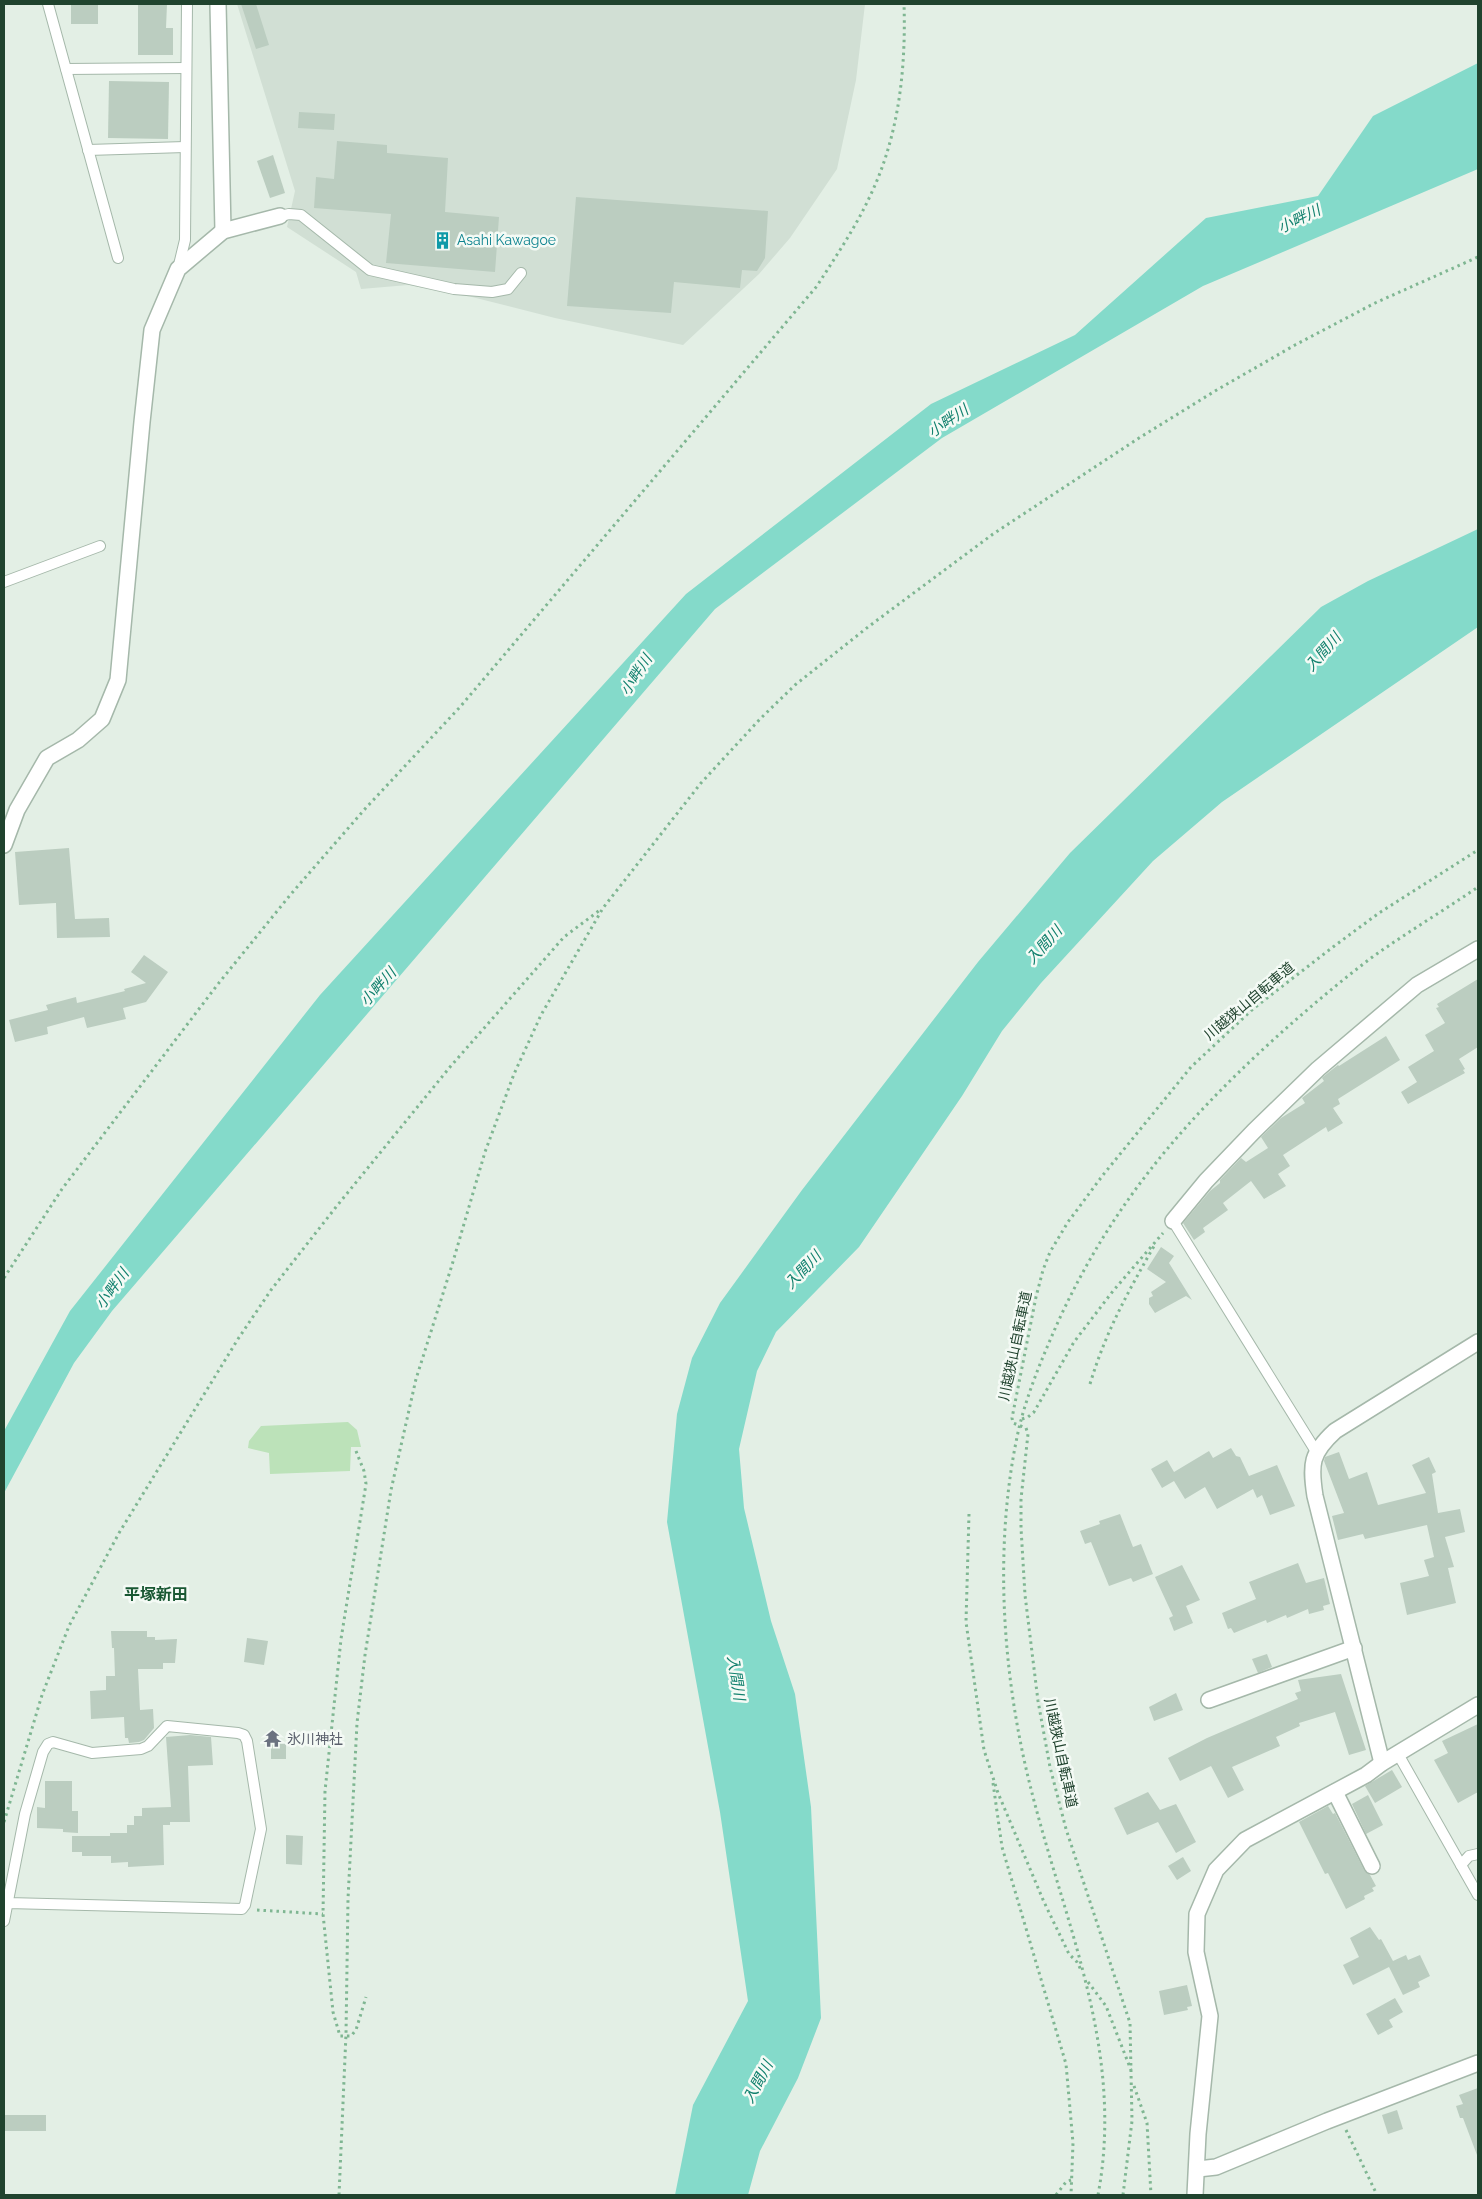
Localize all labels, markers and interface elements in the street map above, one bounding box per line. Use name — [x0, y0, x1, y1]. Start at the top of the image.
water label: 小畔川 — [1275, 200, 1325, 237]
building icon: Asahi Kawagoe — [433, 230, 453, 250]
place label: Asahi Kawagoe — [457, 232, 556, 248]
water label: 小畔川 — [924, 400, 973, 441]
water label: 入間川 — [1301, 628, 1346, 675]
water label: 小畔川 — [616, 650, 657, 699]
water label: 入間川 — [1022, 921, 1067, 968]
street label: 川越狭山自転車道 — [1201, 959, 1297, 1043]
water label: 小畔川 — [356, 963, 401, 1010]
water label: 入間川 — [781, 1246, 826, 1293]
water label: 小畔川 — [91, 1264, 134, 1312]
street label: 川越狭山自転車道 — [996, 1290, 1034, 1402]
district label: 平塚新田 — [124, 1585, 188, 1604]
water label: 入間川 — [724, 1654, 749, 1704]
street label: 川越狭山自転車道 — [1042, 1697, 1080, 1809]
temple icon: 氷川神社 — [263, 1729, 283, 1749]
place label: 氷川神社 — [287, 1731, 343, 1747]
water label: 入間川 — [739, 2056, 777, 2106]

